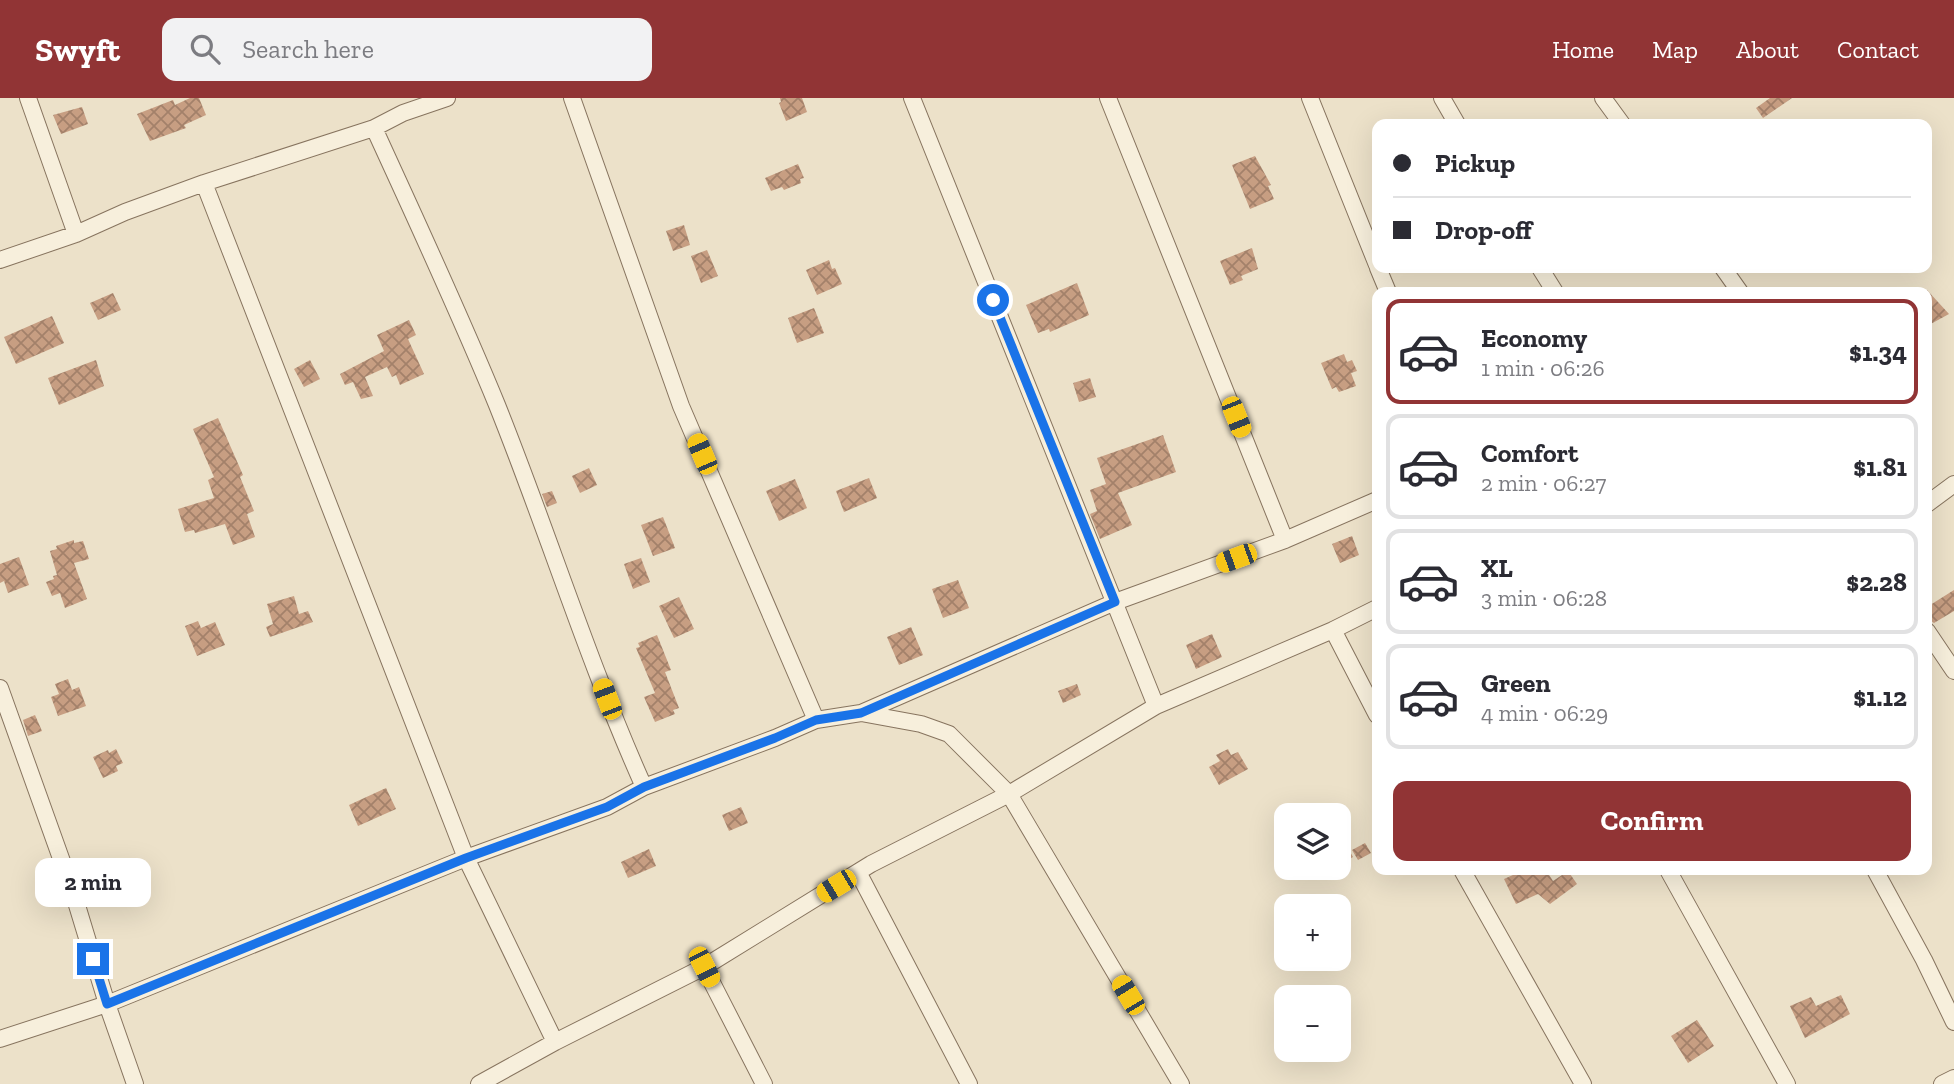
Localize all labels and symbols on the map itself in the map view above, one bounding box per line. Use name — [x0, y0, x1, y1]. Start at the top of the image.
route start — [977, 284, 1009, 316]
car — [1219, 394, 1254, 440]
car — [685, 431, 720, 477]
car — [1213, 541, 1260, 575]
car — [590, 676, 625, 722]
callout: 2 min — [35, 858, 151, 906]
car — [813, 866, 860, 906]
route end — [77, 943, 109, 975]
car — [686, 944, 723, 990]
car — [1109, 972, 1148, 1018]

